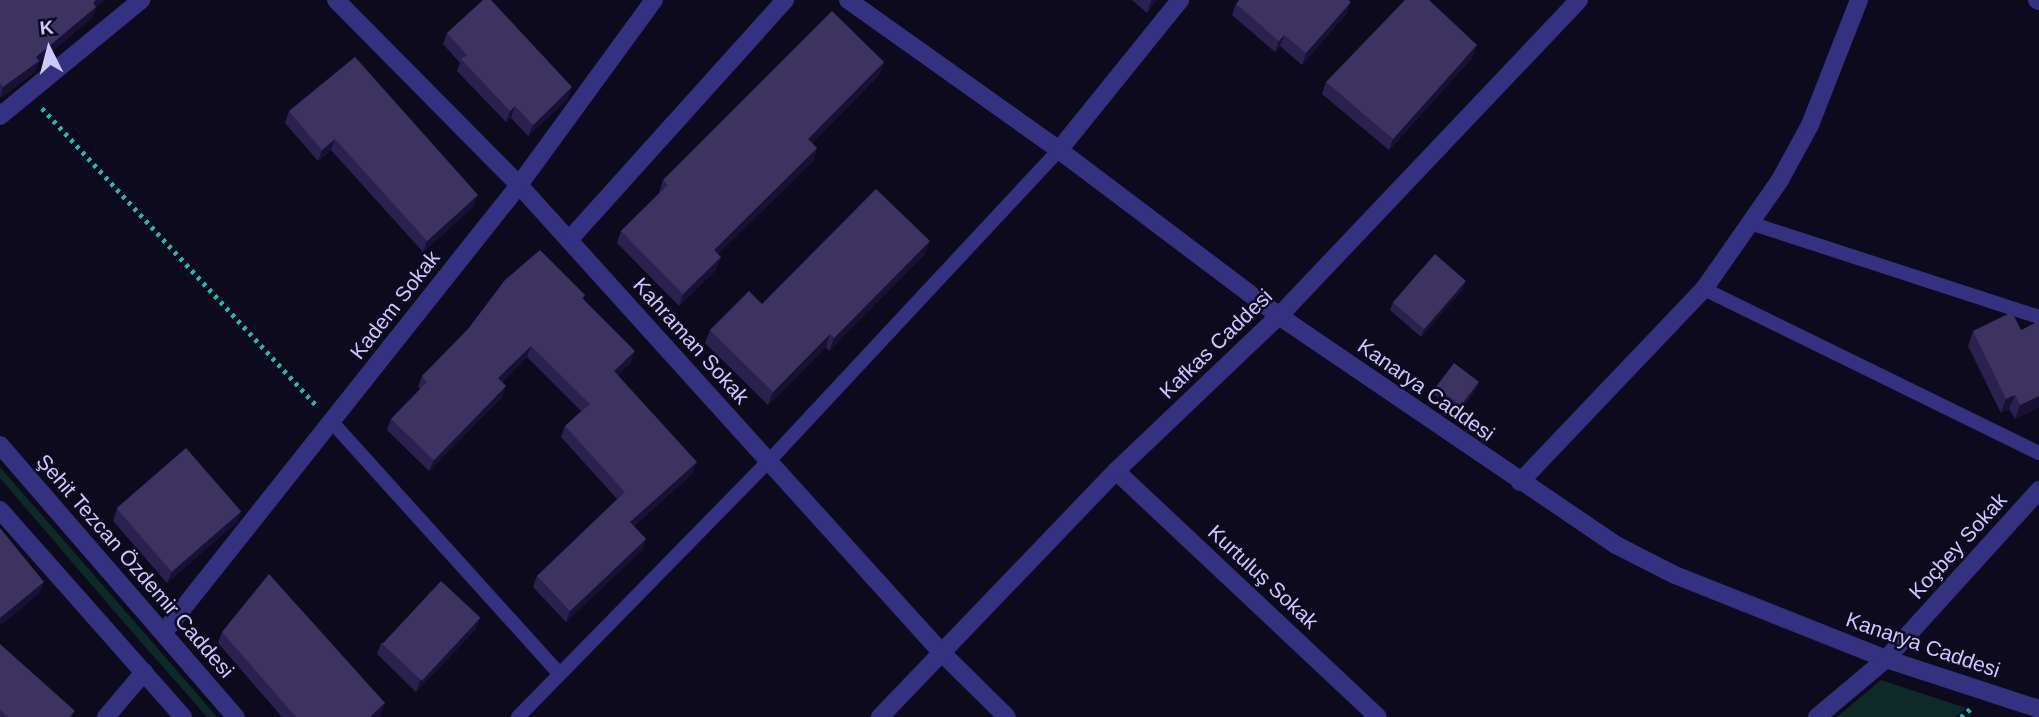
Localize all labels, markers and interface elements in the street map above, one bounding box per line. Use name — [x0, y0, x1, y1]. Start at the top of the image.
north arrow — [14, 14, 84, 84]
text: K — [39, 16, 55, 39]
street label: Kadem Sokak — [345, 246, 445, 364]
street label: Kahraman Sokak — [628, 273, 754, 409]
street label: Kafkas Caddesi — [1154, 284, 1278, 404]
street label: Kanarya Caddesi — [1353, 333, 1499, 447]
street label: Şehit Tezcan Özdemir Caddesi — [31, 449, 239, 683]
street label: Koçbey Sokak — [1904, 488, 2012, 604]
street label: Kurtuluş Sokak — [1203, 520, 1323, 634]
street label: Kanarya Caddesi — [1843, 607, 2003, 683]

